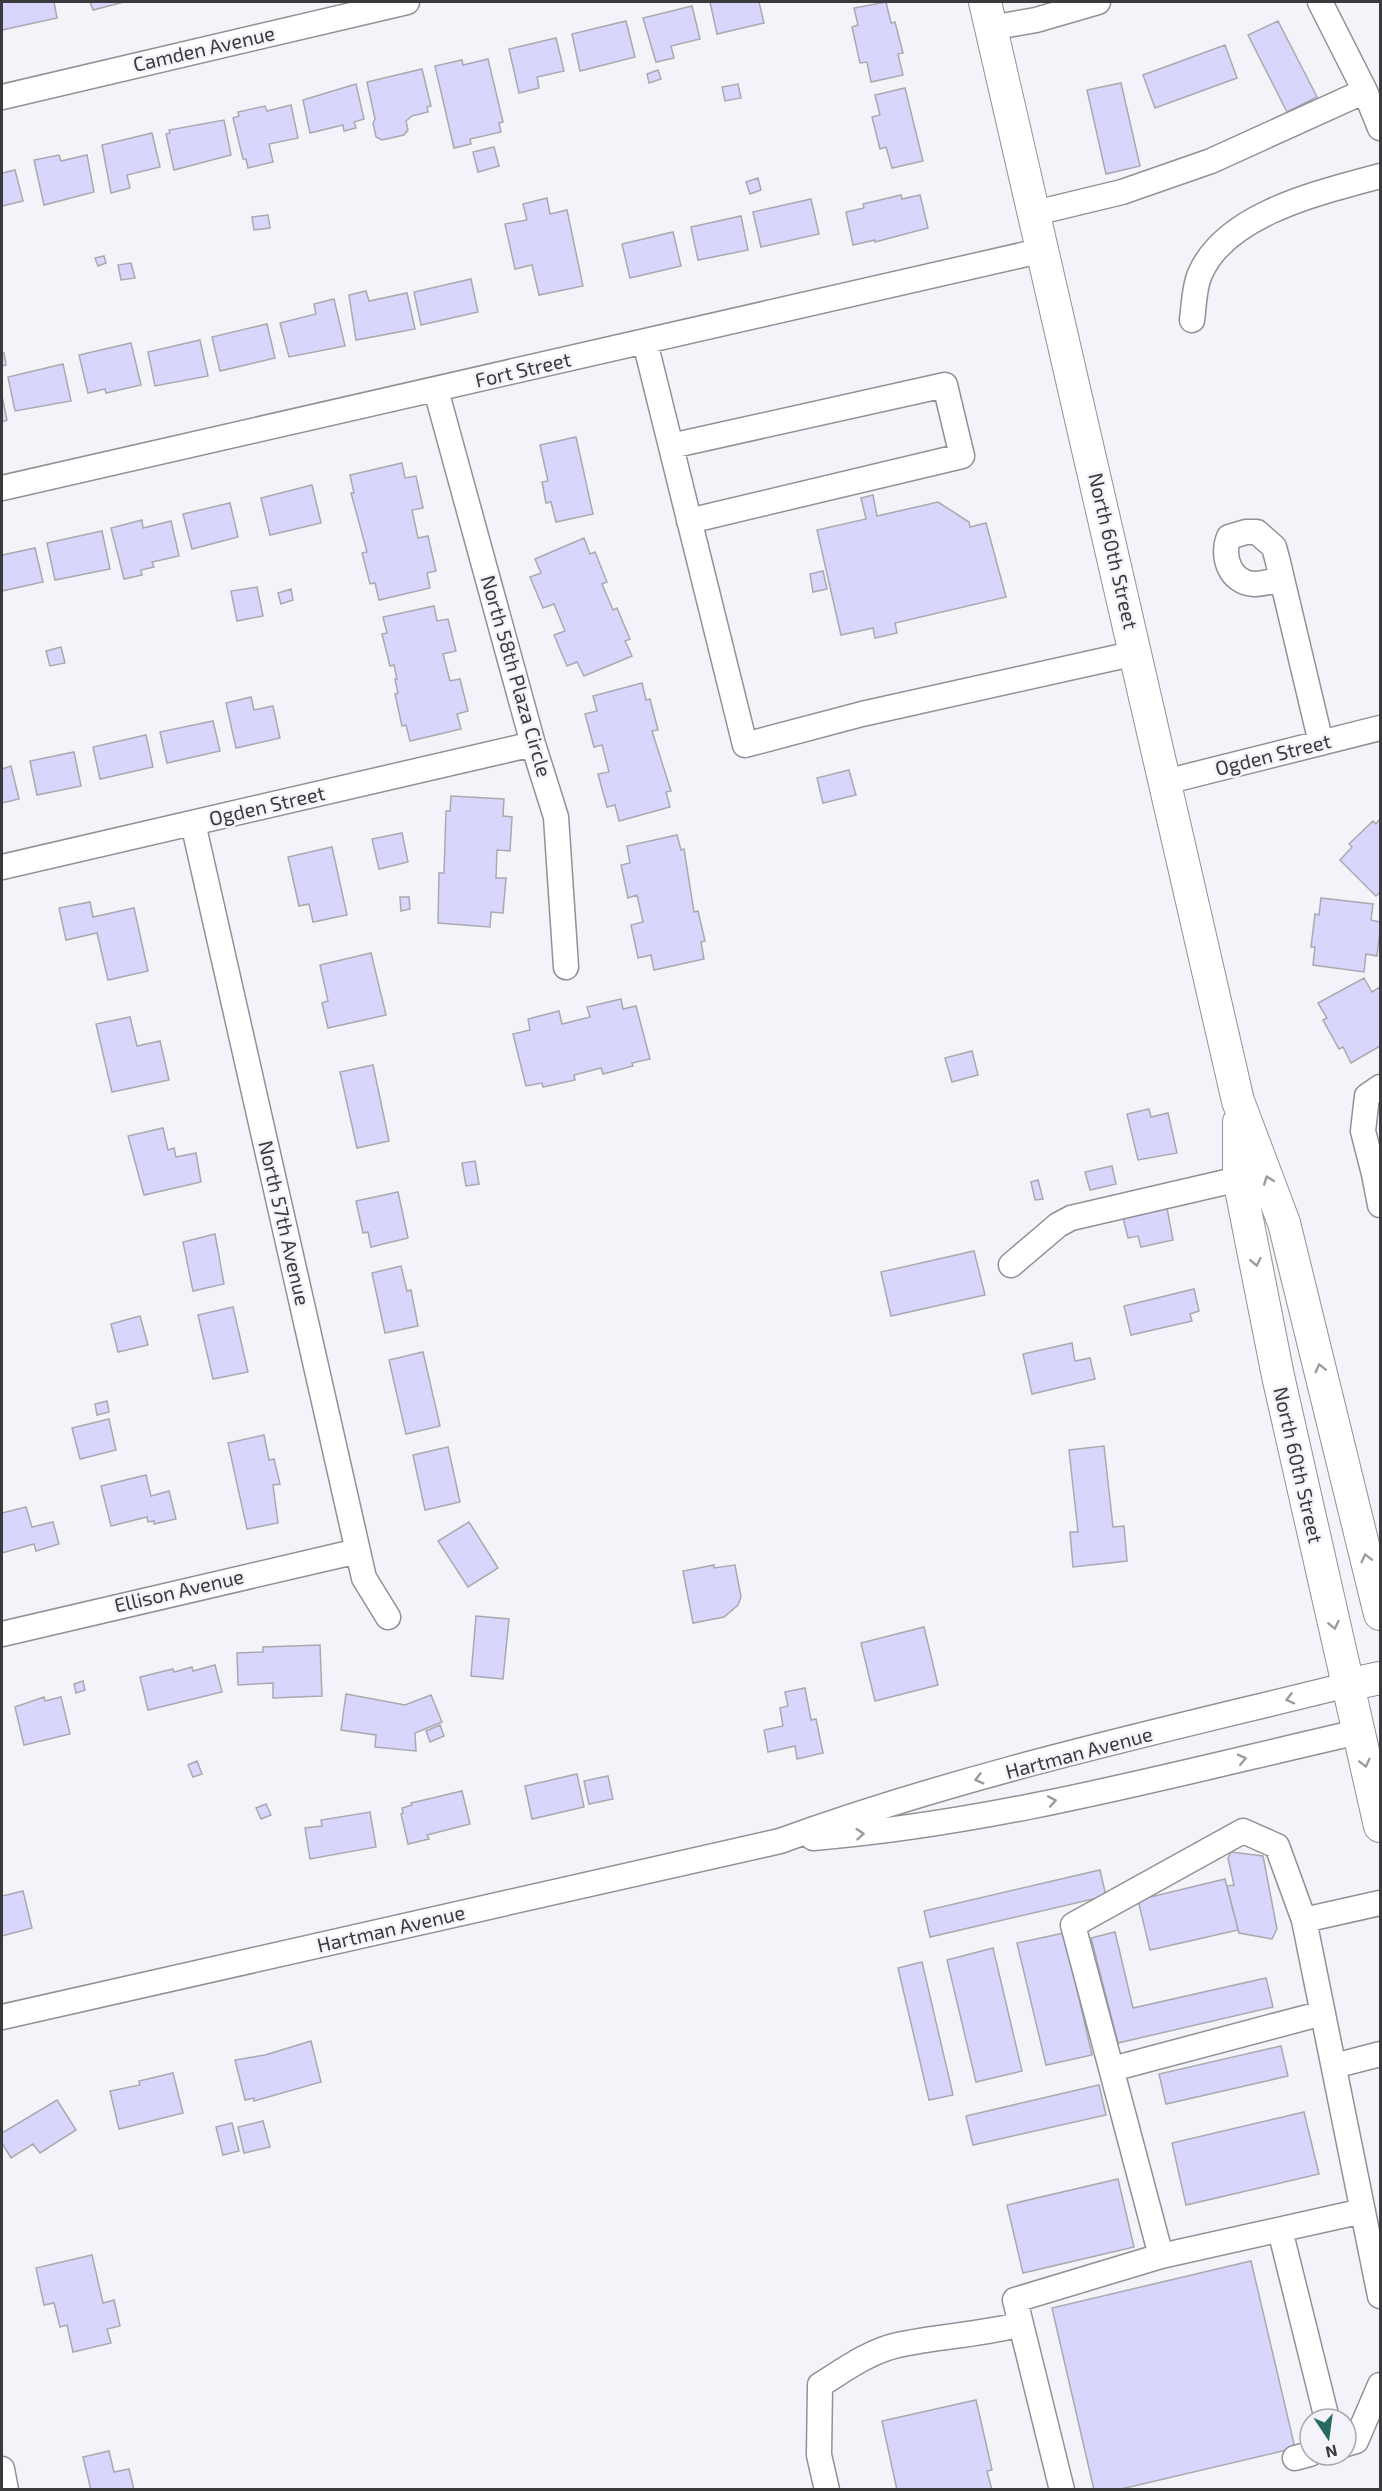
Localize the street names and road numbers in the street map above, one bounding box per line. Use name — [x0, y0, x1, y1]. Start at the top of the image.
street label: Camden Avenue — [131, 20, 277, 76]
street label: Fort Street — [473, 346, 573, 392]
street label: North 60th Street — [1084, 470, 1144, 632]
street label: North 58th Plaza Circle — [477, 572, 557, 779]
street label: Ogden Street — [1212, 728, 1333, 780]
street label: Ogden Street — [206, 780, 327, 830]
street label: North 57th Avenue — [254, 1138, 316, 1308]
street label: North 60th Street — [1269, 1384, 1329, 1546]
street label: Ellison Avenue — [112, 1563, 246, 1617]
street label: Hartman Avenue — [1003, 1721, 1155, 1783]
street label: Hartman Avenue — [314, 1899, 467, 1957]

